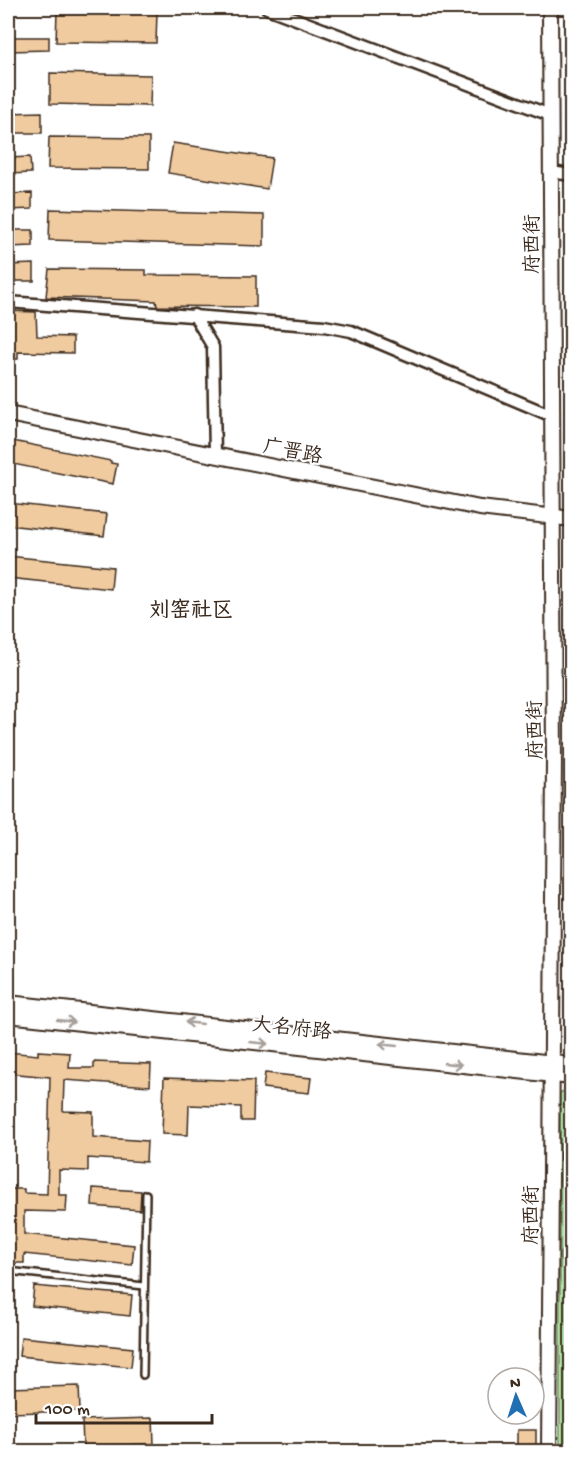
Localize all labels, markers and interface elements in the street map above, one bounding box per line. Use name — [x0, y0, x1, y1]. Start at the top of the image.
street label: 府西街 — [521, 214, 546, 274]
street label: 广晋路 — [261, 434, 325, 471]
district label: 刘窑社区 — [149, 598, 233, 625]
street label: 府西街 — [523, 700, 550, 760]
street label: 大名府路 — [251, 1013, 334, 1046]
one-way arrow — [55, 1016, 75, 1027]
one-way arrow — [185, 1018, 205, 1029]
one-way arrow — [249, 1038, 269, 1049]
one-way arrow — [379, 1039, 399, 1050]
one-way arrow — [443, 1059, 463, 1070]
street label: 府西街 — [520, 1185, 545, 1245]
north arrow — [486, 1366, 546, 1426]
text: N — [510, 1375, 522, 1394]
scale bar — [36, 1387, 212, 1425]
text: 100 m — [44, 1400, 90, 1421]

